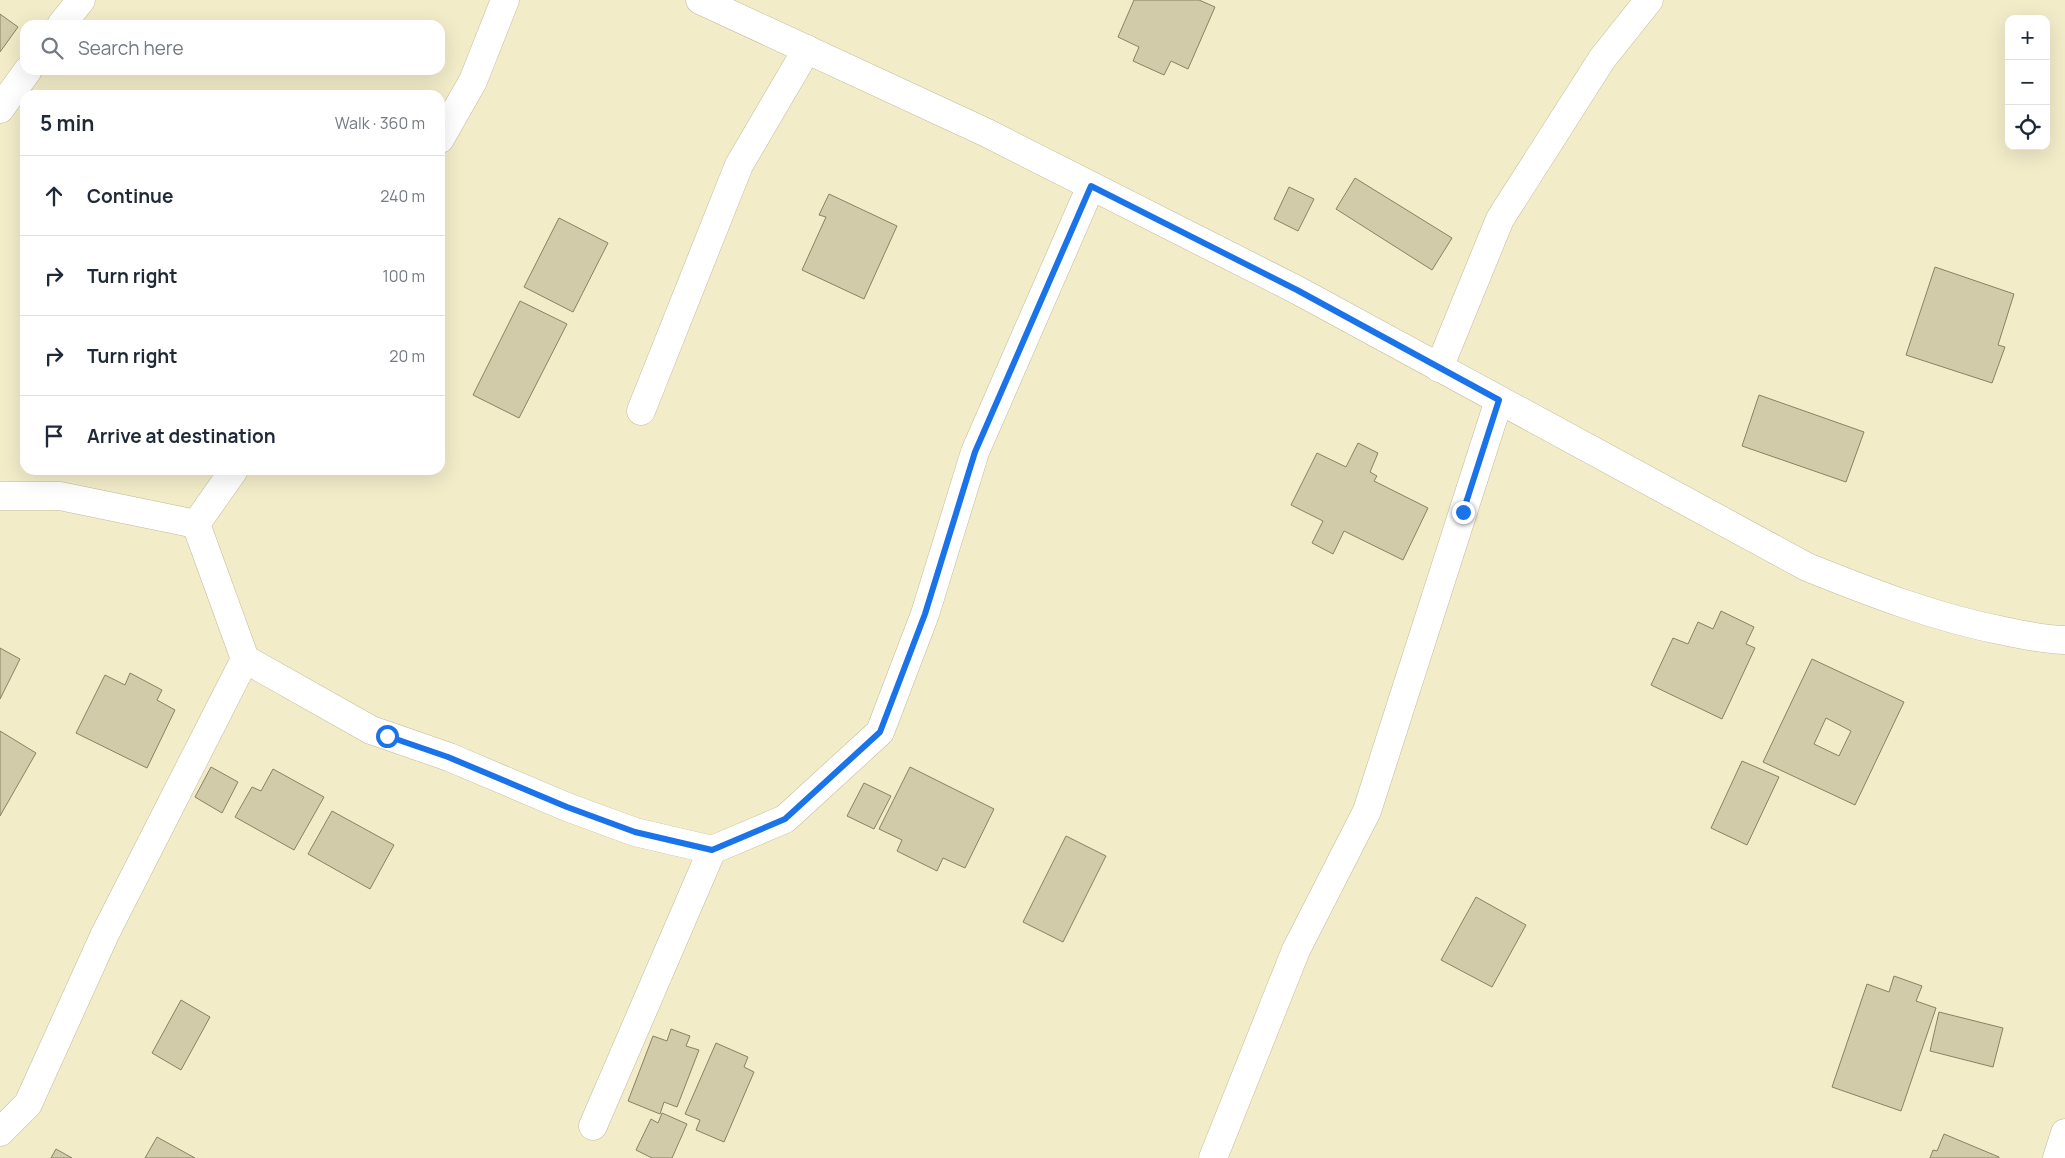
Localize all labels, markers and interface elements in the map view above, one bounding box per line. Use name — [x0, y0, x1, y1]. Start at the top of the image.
map controls — [2005, 15, 2050, 150]
button: + — [2005, 15, 2050, 60]
search box — [20, 20, 445, 75]
icon: search — [38, 34, 66, 62]
text: Search here — [78, 35, 184, 61]
button: − — [2005, 60, 2050, 105]
button: locate — [2005, 105, 2050, 150]
text: 5 min — [40, 109, 94, 137]
text: Walk · 360 m — [335, 112, 425, 134]
icon: ahead — [40, 182, 68, 210]
text: Continue — [87, 183, 173, 209]
text: 240 m — [380, 185, 425, 207]
icon: right — [40, 262, 68, 290]
text: Turn right — [87, 263, 177, 289]
text: 100 m — [382, 265, 425, 287]
icon: right — [40, 342, 68, 370]
text: Turn right — [87, 343, 177, 369]
text: 20 m — [389, 345, 425, 367]
icon: arrive — [40, 422, 68, 450]
text: Arrive at destination — [87, 423, 276, 449]
route end — [1452, 501, 1475, 524]
route start — [376, 725, 399, 748]

